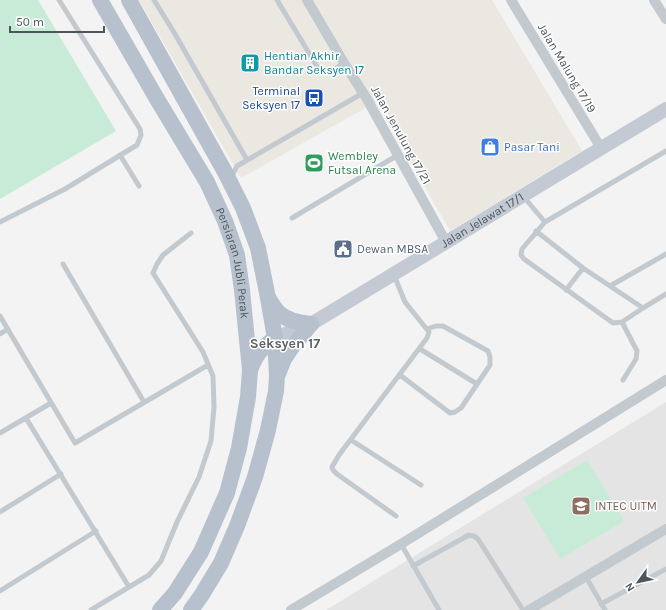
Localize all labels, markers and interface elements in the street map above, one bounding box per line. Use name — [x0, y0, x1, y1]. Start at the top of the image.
scale bar — [10, 8, 104, 34]
text: 50 m — [16, 15, 44, 29]
street label: Jalan Malung 17/19 — [535, 21, 599, 115]
place label: Hentian Akhir Bandar Seksyen 17 — [264, 49, 364, 77]
building icon: Hentian Akhir Bandar Seksyen 17 — [239, 52, 261, 74]
street label: Jalan Jenulung 17/21 — [368, 83, 434, 187]
place label: Terminal Seksyen 17 — [242, 84, 300, 112]
bus stop icon: Terminal Seksyen 17 — [303, 87, 325, 109]
shop icon: Pasar Tani — [479, 136, 501, 158]
place label: Pasar Tani — [504, 140, 560, 154]
place label: Wembley Futsal Arena — [328, 149, 396, 177]
sports icon: Wembley Futsal Arena — [303, 152, 325, 174]
street label: Jalan Jelawat 17/1 — [439, 190, 526, 251]
street label: Persiaran Jubli Perak — [213, 205, 252, 319]
public building icon: Dewan MBSA — [332, 238, 354, 260]
place label: Dewan MBSA — [357, 242, 428, 256]
district label: Seksyen 17 — [250, 335, 320, 352]
school or university icon: INTEC UITM — [570, 495, 592, 517]
place label: INTEC UITM — [595, 499, 657, 513]
north arrow — [618, 562, 658, 602]
text: N — [622, 580, 638, 594]

